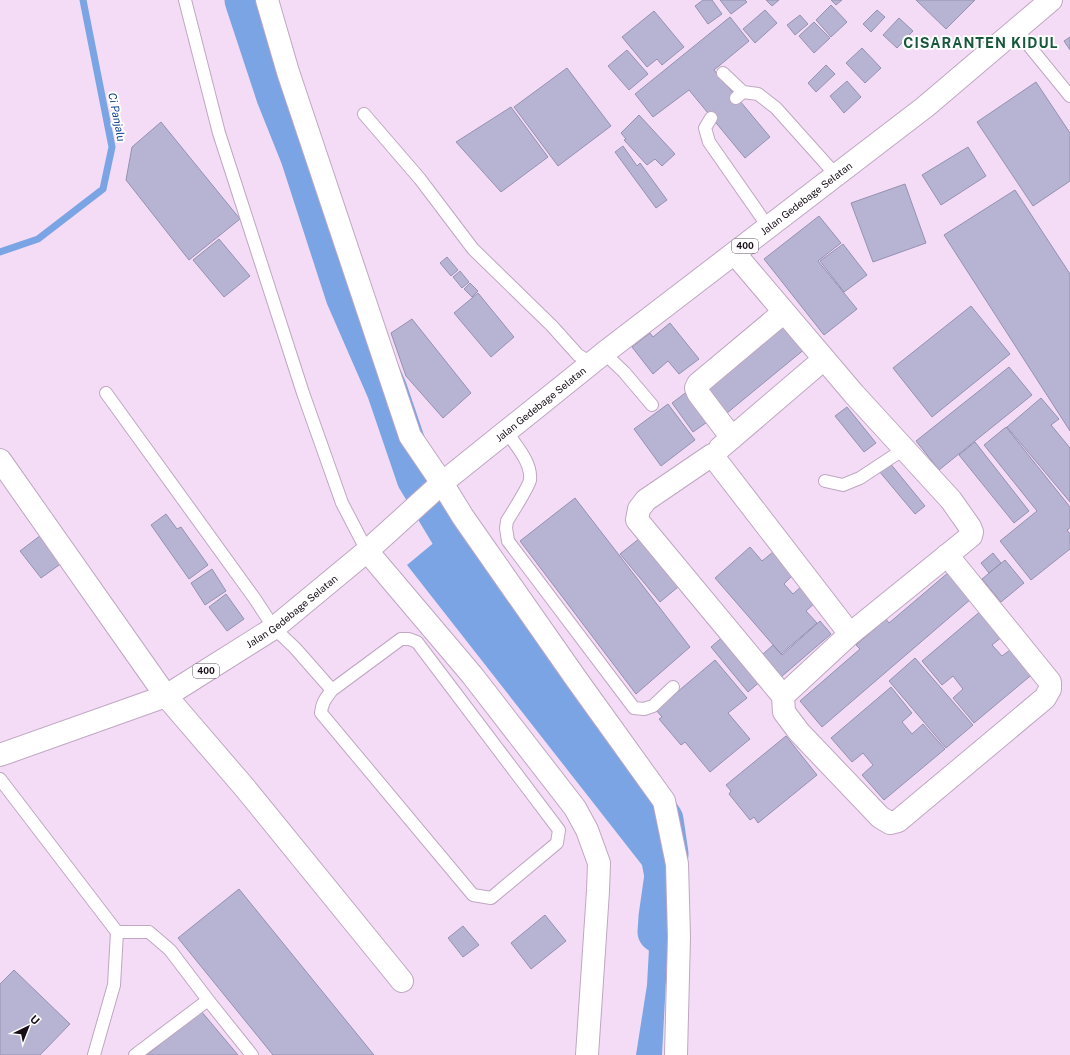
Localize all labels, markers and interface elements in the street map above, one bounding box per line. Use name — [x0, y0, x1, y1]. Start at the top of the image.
district label: CISARANTEN KIDUL — [903, 35, 1059, 51]
water label: Ci Panjalu — [106, 92, 128, 142]
street label: Jalan Gedebage Selatan — [758, 159, 854, 237]
road number: 400 — [732, 239, 758, 253]
street label: Jalan Gedebage Selatan — [493, 364, 588, 444]
street label: Jalan Gedebage Selatan — [244, 572, 340, 650]
road number: 400 — [193, 664, 219, 678]
north arrow — [8, 1007, 48, 1047]
text: U — [28, 1013, 42, 1027]

